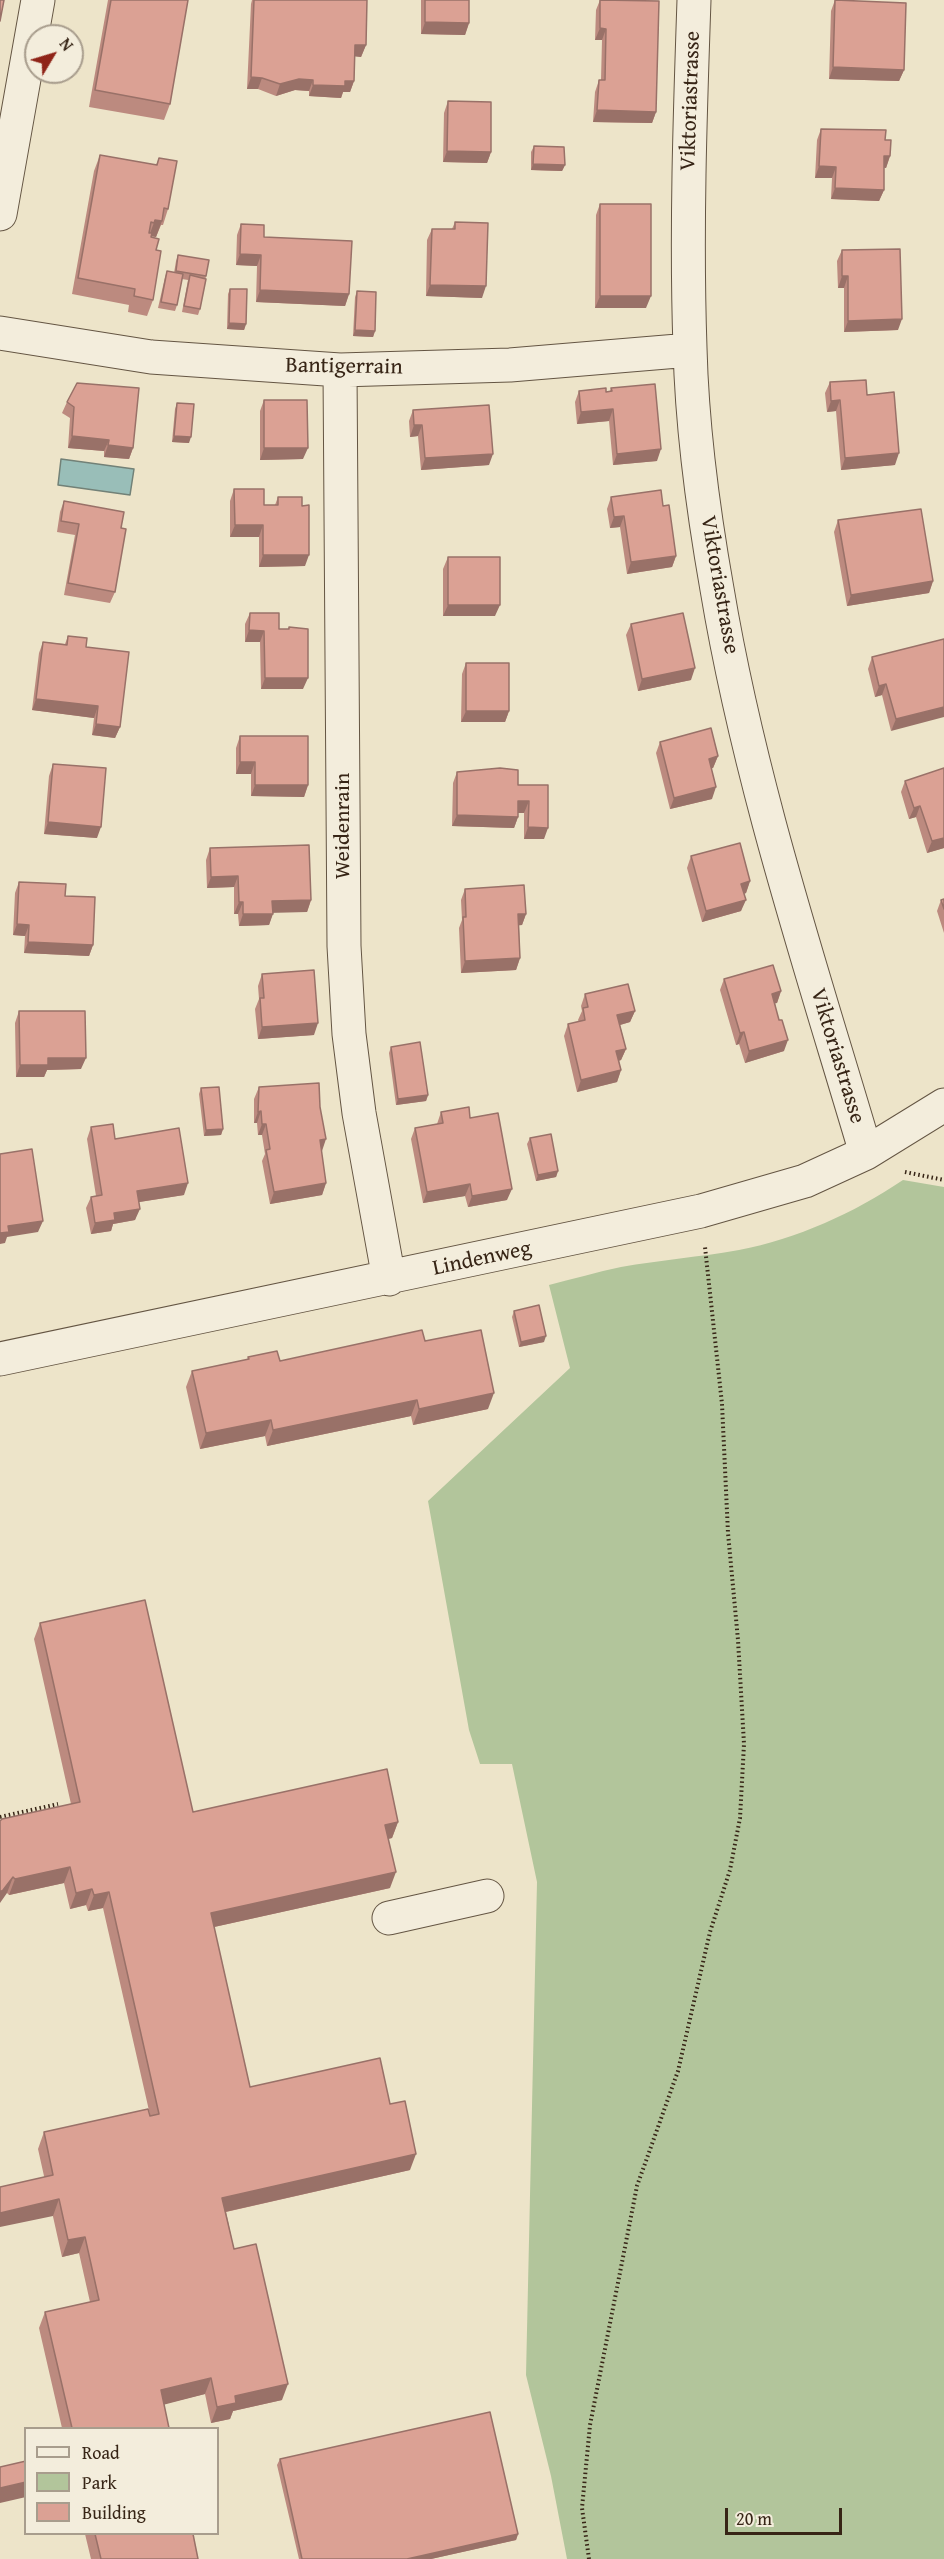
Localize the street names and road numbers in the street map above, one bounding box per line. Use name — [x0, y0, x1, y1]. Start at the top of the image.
street label: Viktoriastrasse — [675, 31, 707, 171]
street label: Bantigerrain — [285, 353, 403, 381]
street label: Viktoriastrasse — [694, 514, 744, 656]
street label: Weidenrain — [330, 773, 356, 879]
street label: Viktoriastrasse — [804, 985, 870, 1127]
street label: Lindenweg — [430, 1236, 534, 1282]

